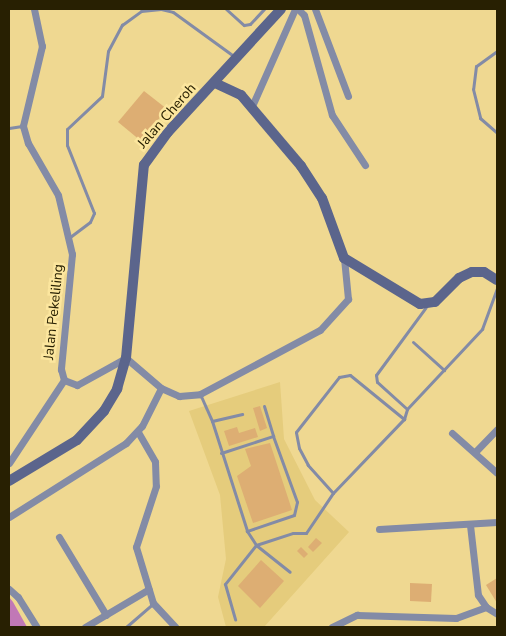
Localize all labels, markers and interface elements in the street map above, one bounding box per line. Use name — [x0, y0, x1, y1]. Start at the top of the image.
street label: Jalan Cheroh — [134, 80, 200, 152]
street label: Jalan Pekeliling — [41, 263, 67, 361]

